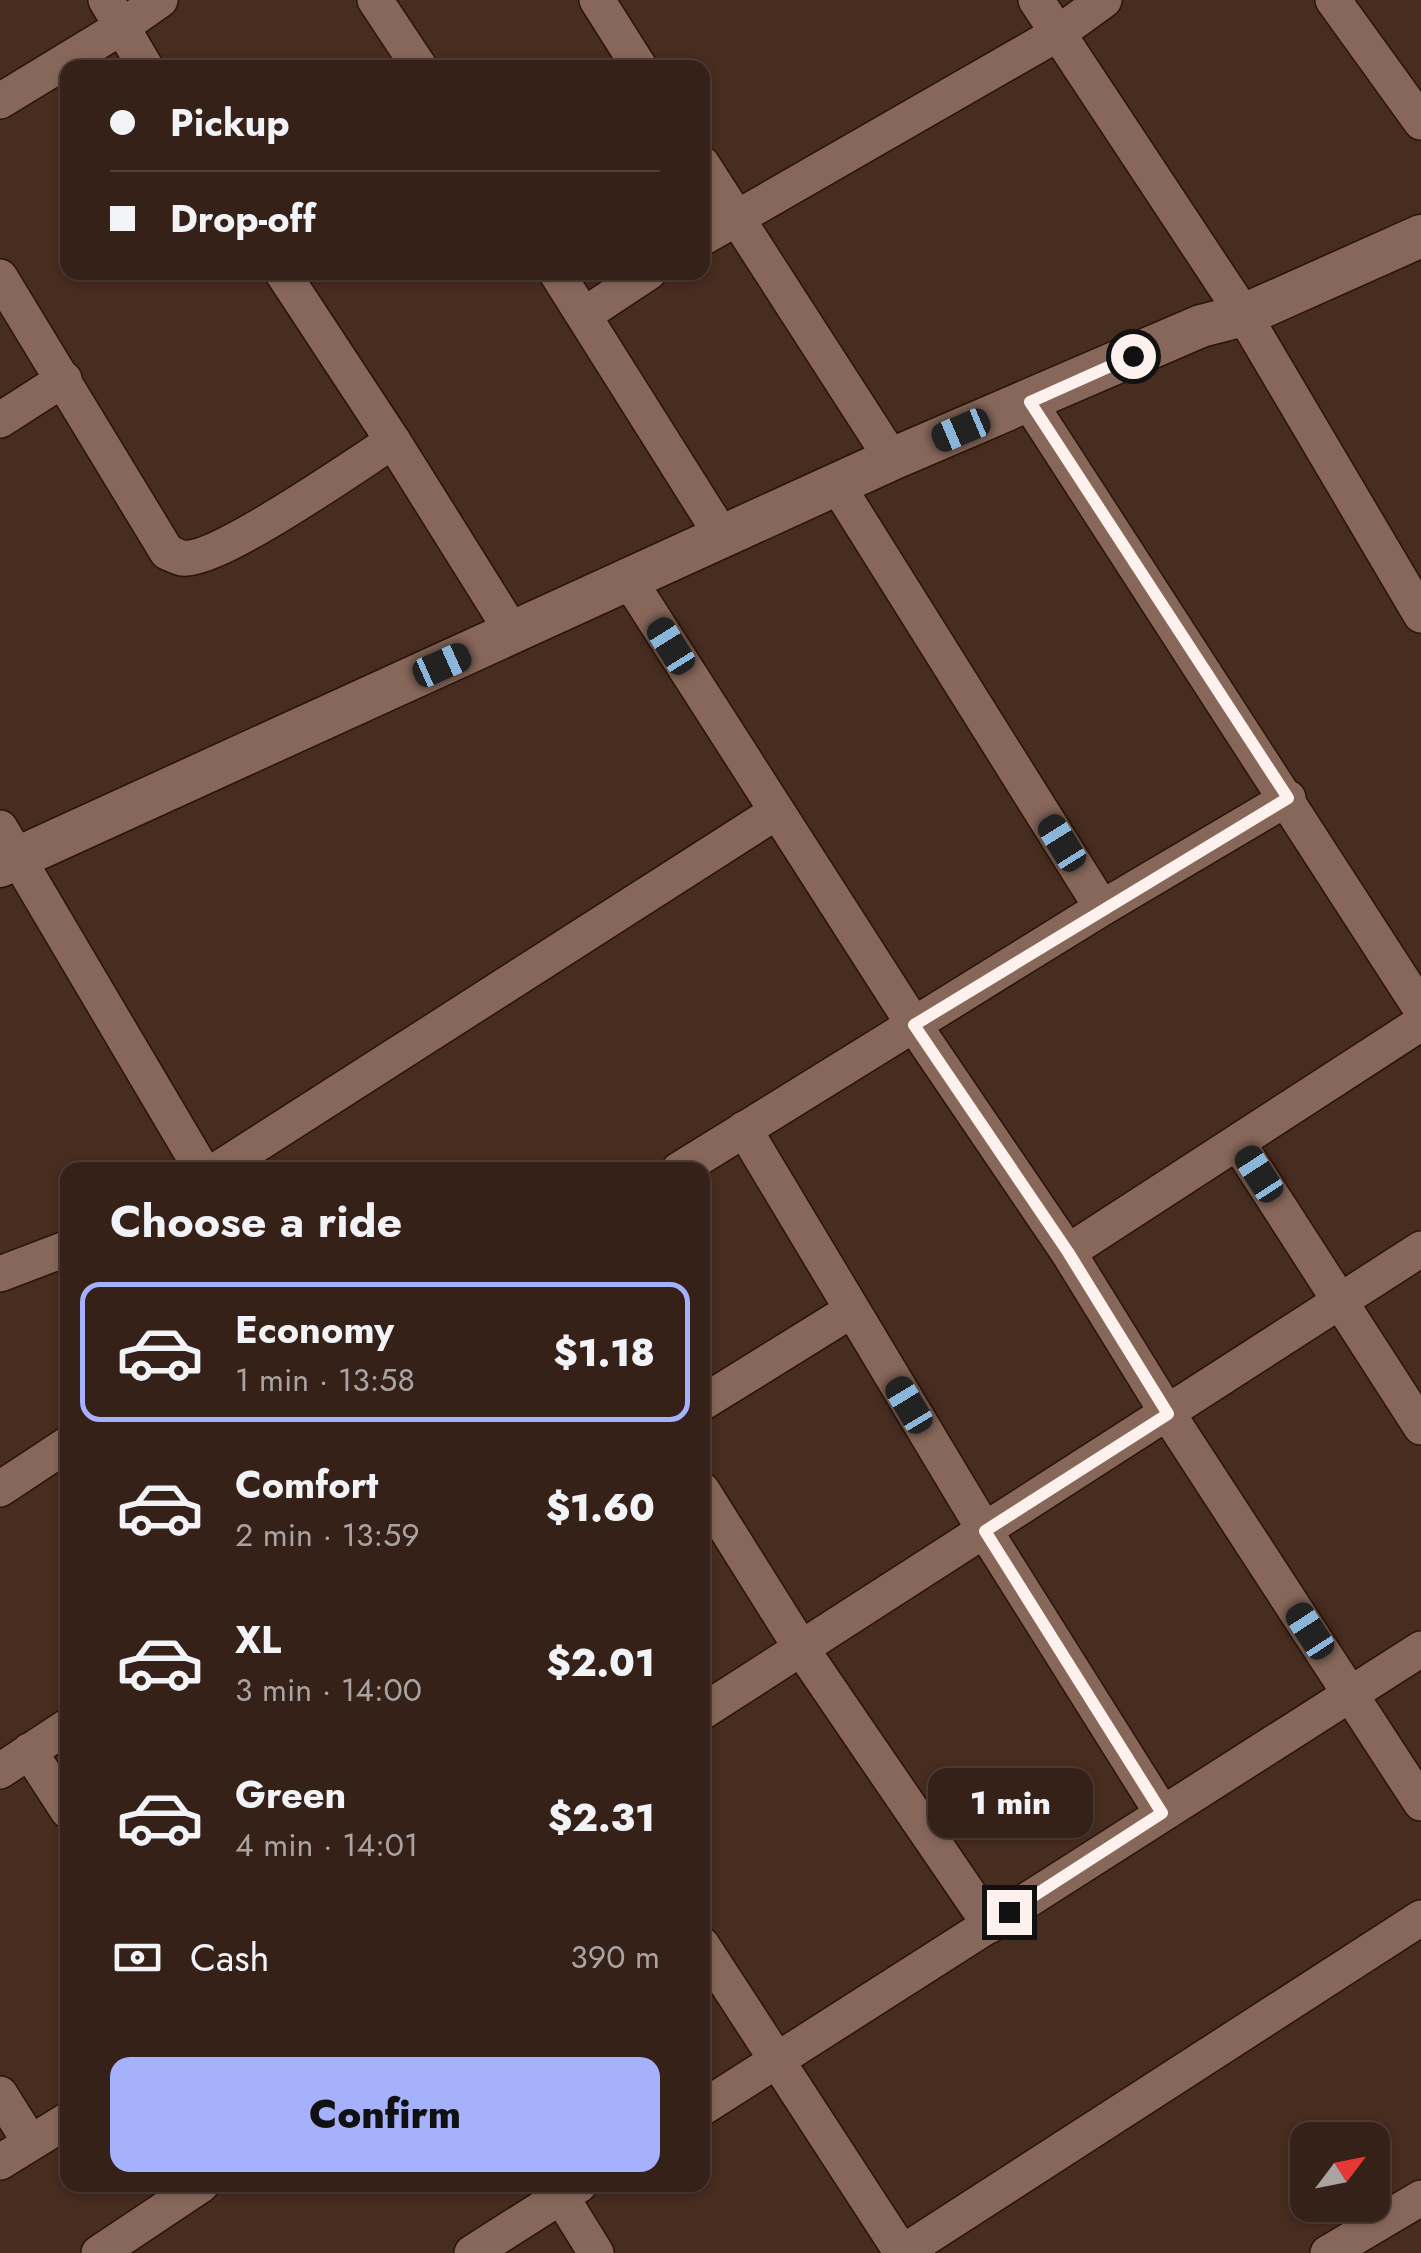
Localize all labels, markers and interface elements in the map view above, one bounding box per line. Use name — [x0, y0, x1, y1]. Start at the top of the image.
text: Pickup — [170, 95, 290, 150]
text: Drop-off — [170, 191, 316, 246]
route start — [1111, 334, 1156, 379]
car — [928, 404, 994, 456]
car — [642, 613, 700, 679]
car — [408, 639, 476, 691]
car — [1033, 810, 1091, 876]
car — [1230, 1141, 1288, 1207]
text: Choose a ride — [110, 1189, 402, 1254]
text: Economy — [235, 1302, 394, 1357]
icon: car — [115, 1307, 205, 1397]
text: $1.18 — [554, 1325, 655, 1380]
text: 1 min · 13:58 — [235, 1357, 415, 1403]
car — [881, 1372, 937, 1438]
text: Comfort — [235, 1457, 378, 1512]
icon: car — [115, 1462, 205, 1552]
text: $1.60 — [546, 1480, 655, 1535]
text: 2 min · 13:59 — [235, 1512, 420, 1558]
car — [1281, 1598, 1339, 1664]
text: XL — [235, 1612, 281, 1667]
icon: car — [115, 1617, 205, 1707]
text: $2.01 — [547, 1635, 655, 1690]
text: 3 min · 14:00 — [235, 1667, 422, 1713]
text: Green — [235, 1767, 346, 1822]
callout: 1 min — [926, 1767, 1092, 1837]
icon: car — [115, 1772, 205, 1862]
text: 1 min — [970, 1780, 1051, 1826]
text: $2.31 — [548, 1790, 655, 1845]
text: 4 min · 14:01 — [235, 1822, 418, 1868]
route end — [987, 1890, 1032, 1935]
icon: cash — [110, 1930, 165, 1985]
text: Cash — [190, 1930, 270, 1985]
text: 390 m — [570, 1934, 660, 1980]
button: Confirm — [110, 2057, 660, 2172]
north arrow — [1290, 2122, 1390, 2222]
map controls — [1290, 2122, 1390, 2222]

